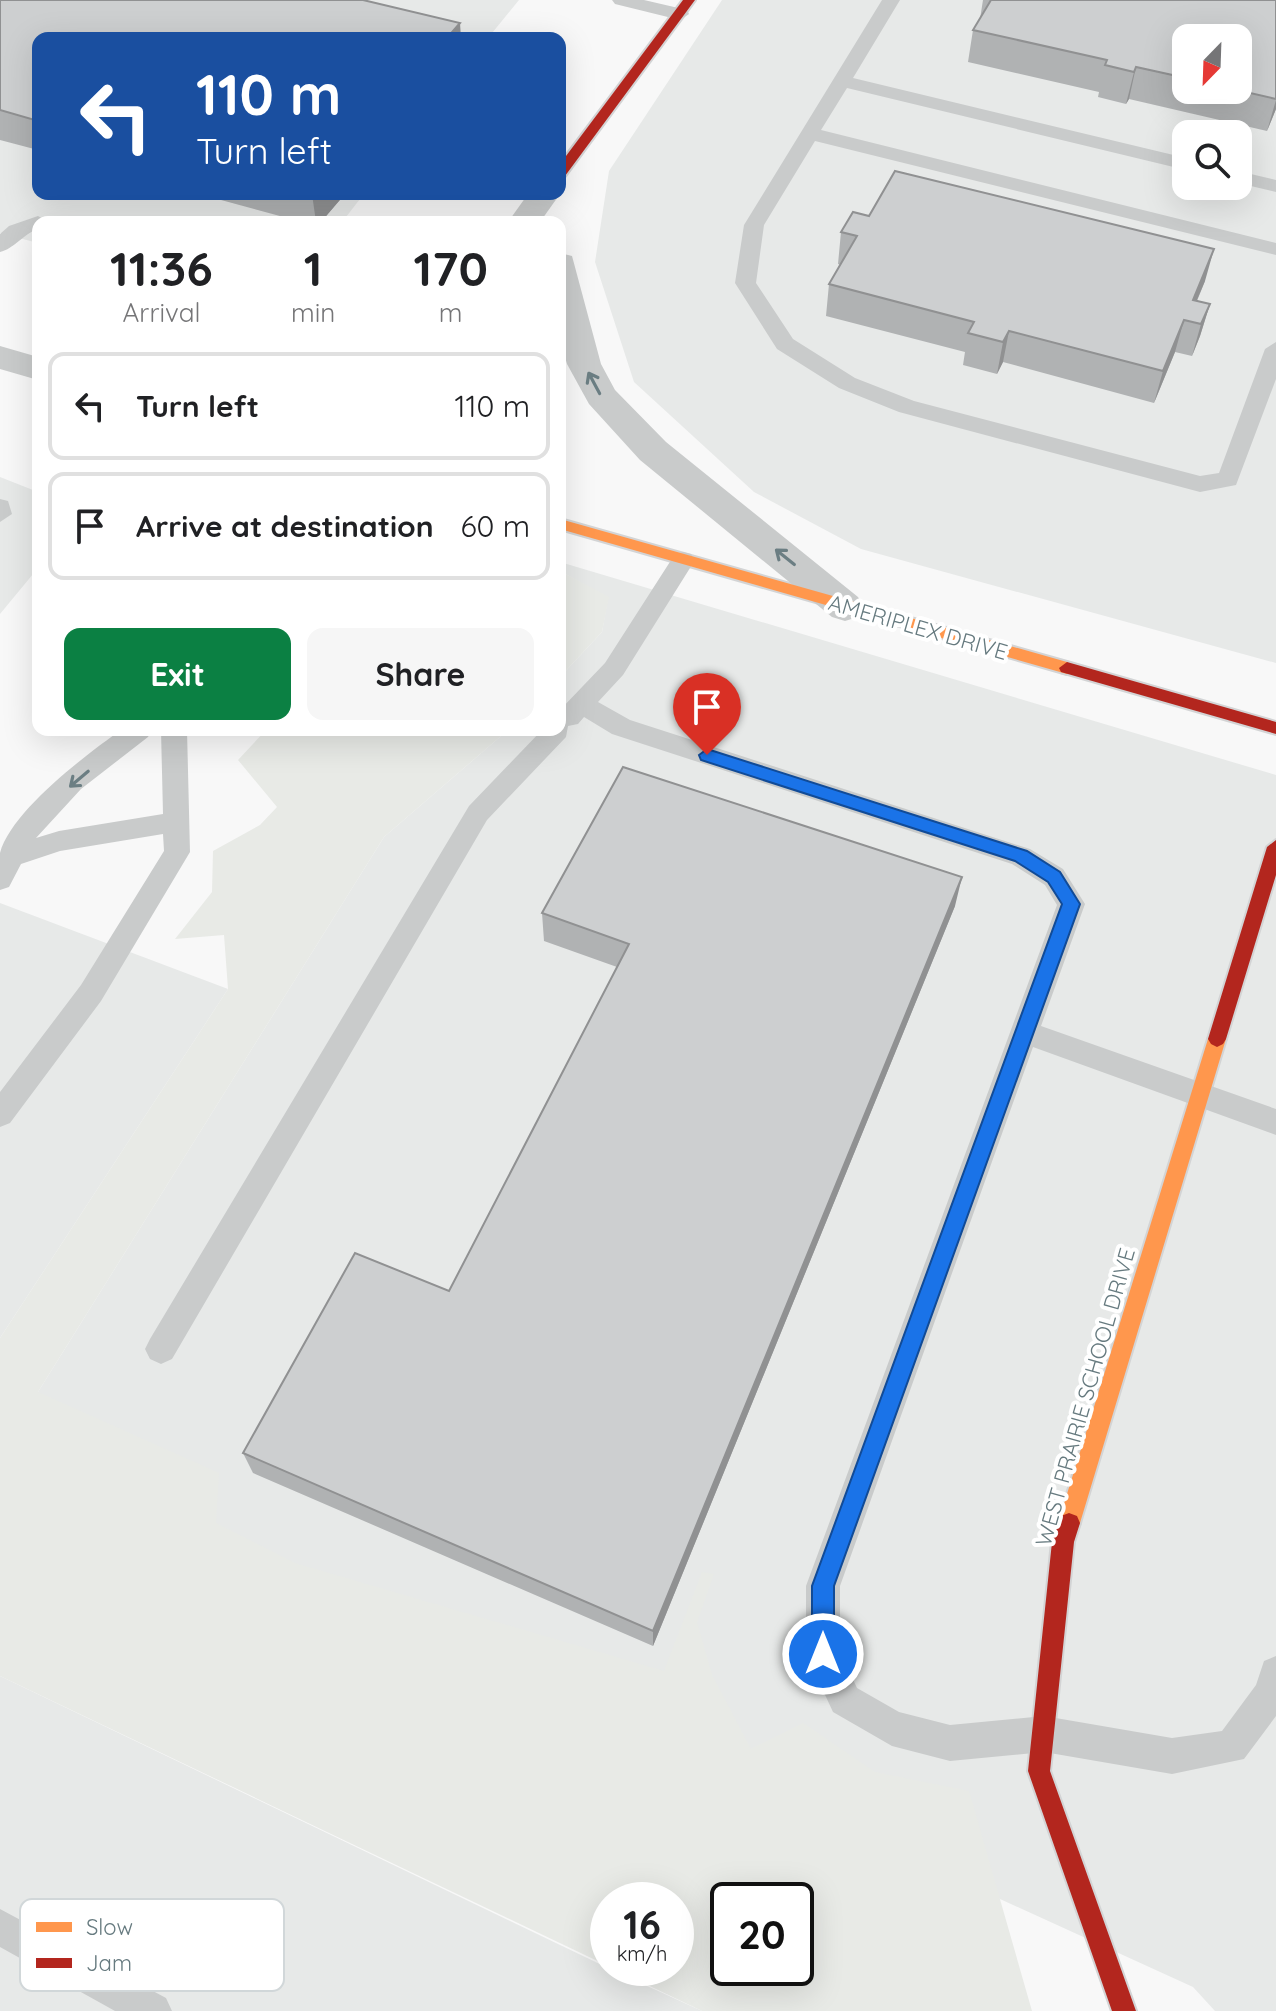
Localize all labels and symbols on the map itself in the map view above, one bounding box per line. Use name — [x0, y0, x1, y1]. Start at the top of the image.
north arrow — [1172, 24, 1252, 104]
one-way arrow — [586, 372, 602, 395]
one-way arrow — [775, 549, 796, 566]
street label: AMERIPLEX DRIVE — [825, 588, 1011, 666]
pin — [673, 673, 741, 755]
one-way arrow — [69, 770, 90, 788]
street label: WEST PRAIRIE SCHOOL DRIVE — [1029, 1245, 1141, 1549]
position arrow — [781, 1612, 865, 1696]
speed limit sign: 20 — [710, 1882, 814, 1986]
legend — [20, 1899, 284, 1991]
text: Slow — [86, 1913, 133, 1941]
text: Jam — [86, 1949, 132, 1977]

